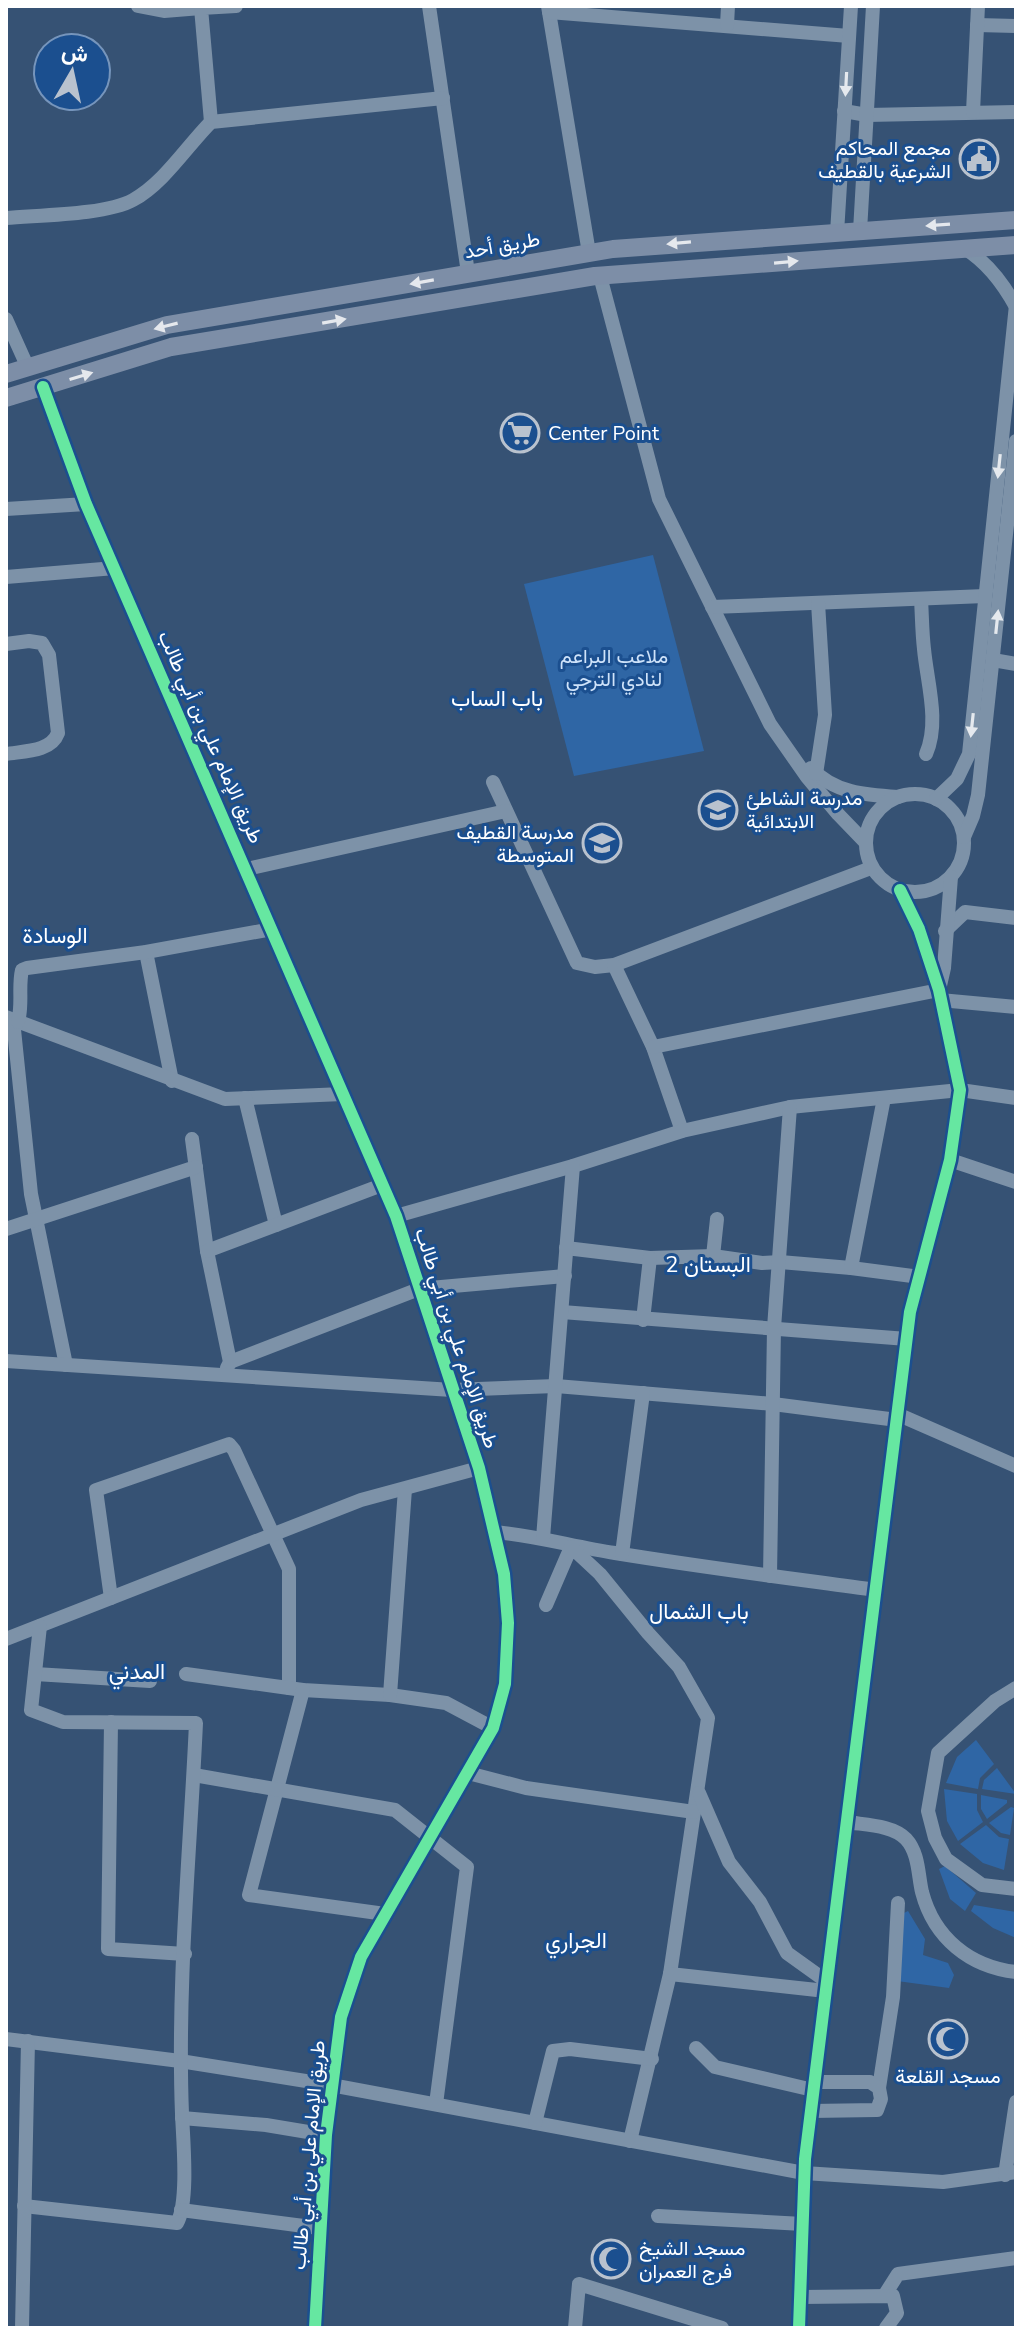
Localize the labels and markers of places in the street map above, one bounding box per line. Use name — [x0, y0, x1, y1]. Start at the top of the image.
place label: مجمع المحاكم الشرعية بالقطيف — [818, 135, 951, 185]
public building icon: مجمع المحاكم الشرعية بالقطيف — [958, 138, 1000, 180]
supermarket icon: Center Point — [499, 412, 541, 454]
place label: Center Point — [548, 420, 660, 447]
place label: مدرسة الشاطئ الابتدائية — [746, 785, 862, 835]
school or university icon: مدرسة الشاطئ الابتدائية — [697, 789, 739, 831]
place label: مدرسة القطيف المتوسطة — [456, 819, 574, 869]
school or university icon: مدرسة القطيف المتوسطة — [581, 822, 623, 864]
mosque icon: مسجد القلعة — [927, 2018, 969, 2060]
place label: مسجد القلعة — [895, 2063, 1001, 2090]
place label: مسجد الشيخ فرج العمران — [639, 2235, 745, 2285]
mosque icon: مسجد الشيخ فرج العمران — [590, 2238, 632, 2280]

